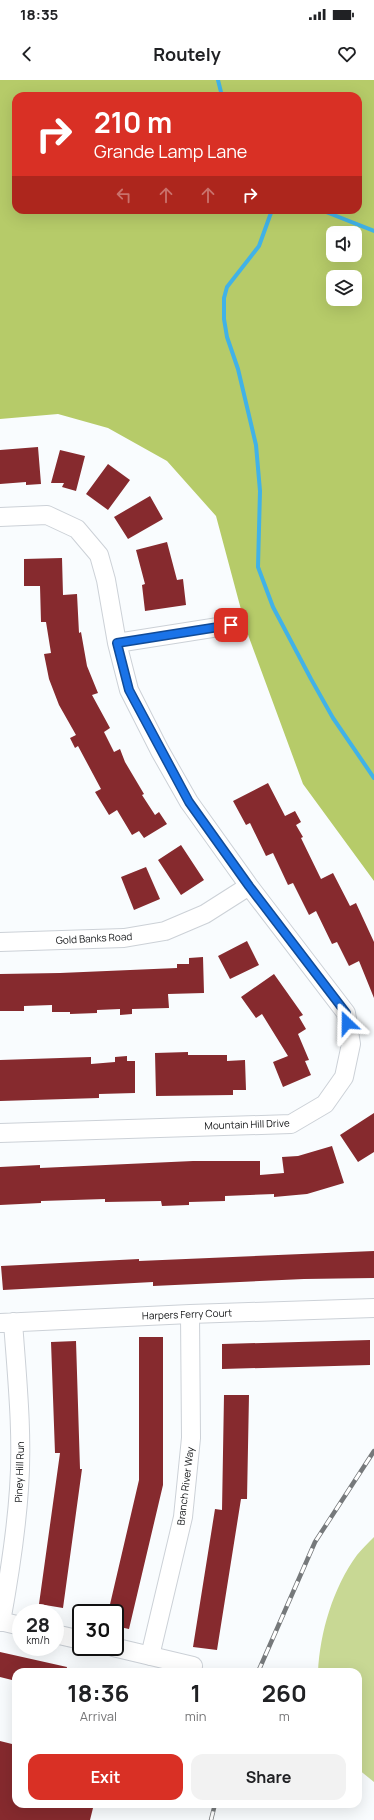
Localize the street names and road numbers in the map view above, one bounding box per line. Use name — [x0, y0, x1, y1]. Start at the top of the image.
street label: Gold Banks Road — [55, 929, 133, 947]
street label: Mountain Hill Drive — [204, 1116, 290, 1132]
street label: Harpers Ferry Court — [142, 1305, 232, 1323]
street label: Piney Hill Run — [11, 1441, 27, 1503]
street label: Branch River Way — [173, 1445, 197, 1526]

